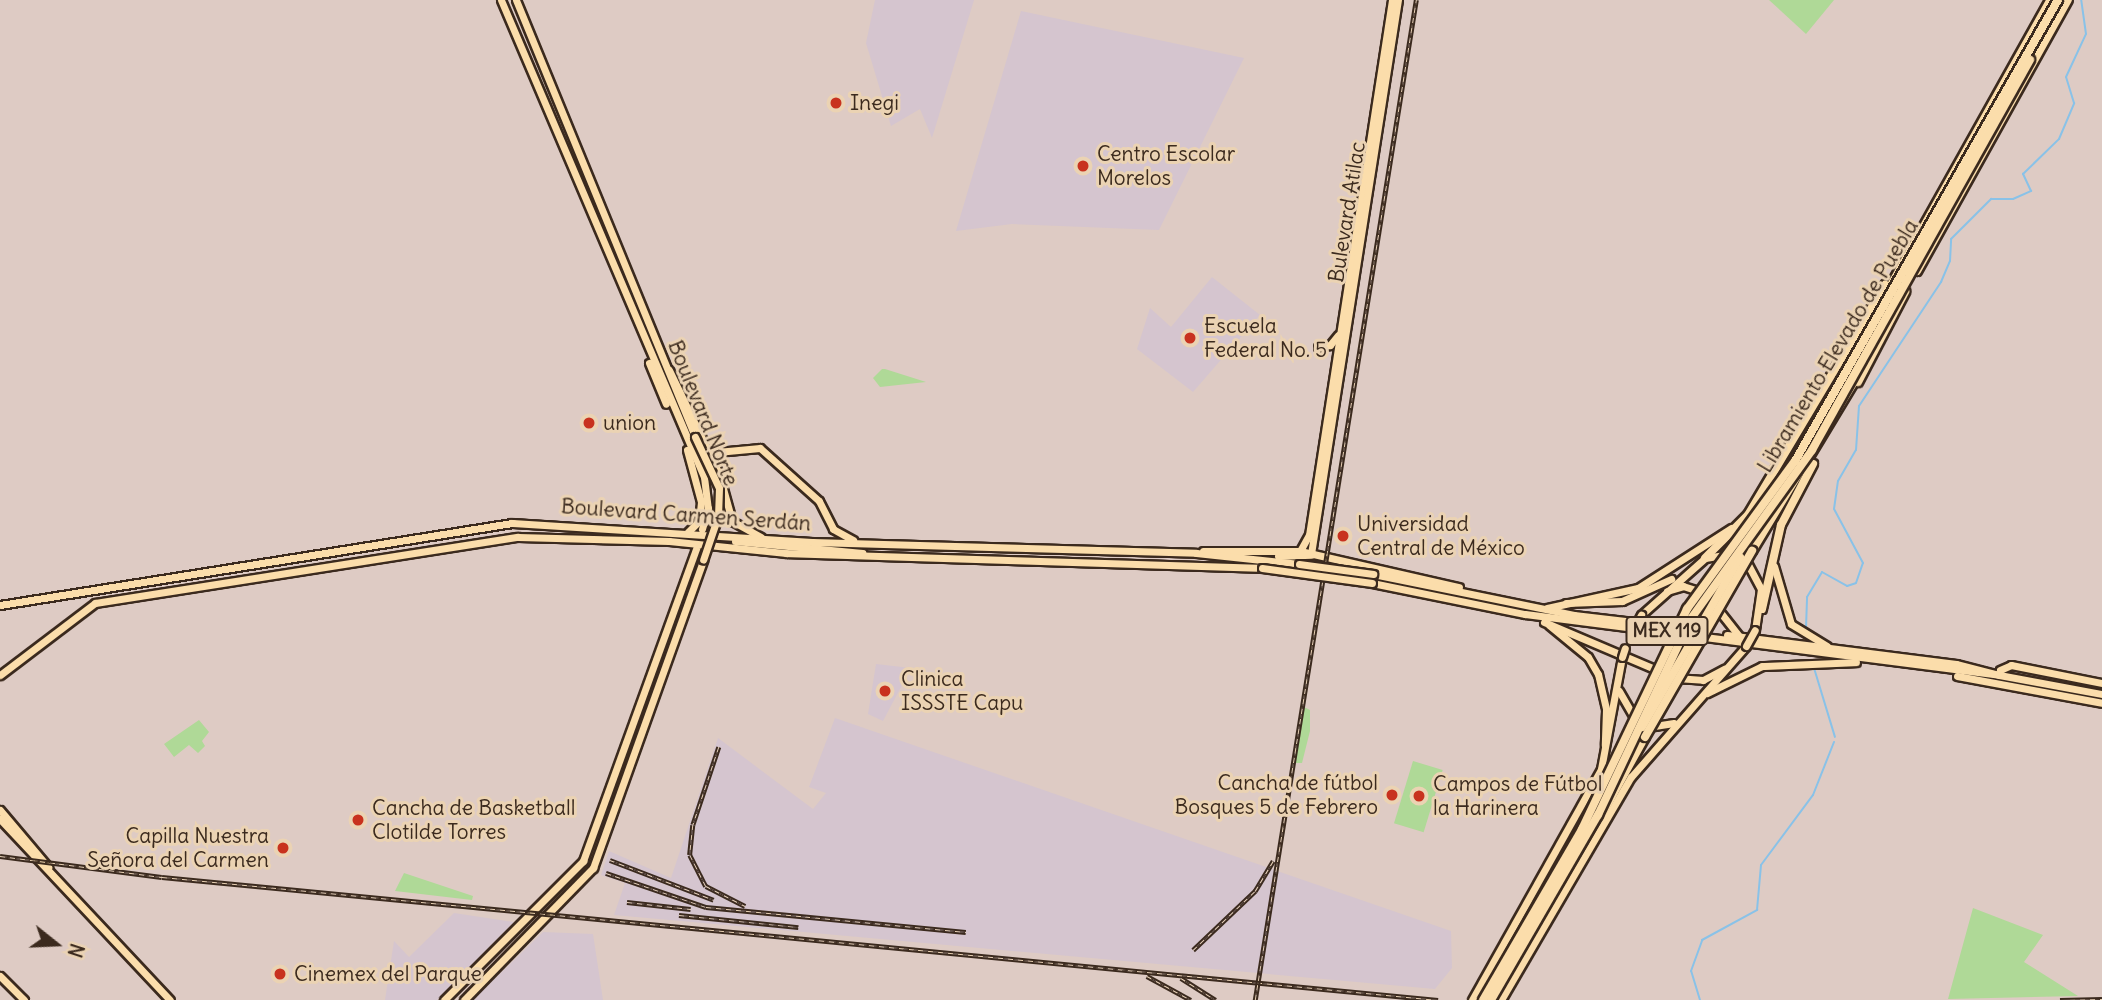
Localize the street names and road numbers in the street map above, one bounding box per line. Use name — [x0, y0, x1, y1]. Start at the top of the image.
street label: Bulevard Atilac — [1323, 140, 1371, 284]
street label: Libramiento Elevado de Puebla — [1752, 215, 1924, 477]
street label: Boulevard Norte — [662, 337, 744, 489]
street label: Boulevard Carmen Serdán — [560, 494, 812, 536]
road number: MEX 119 — [1625, 616, 1709, 646]

